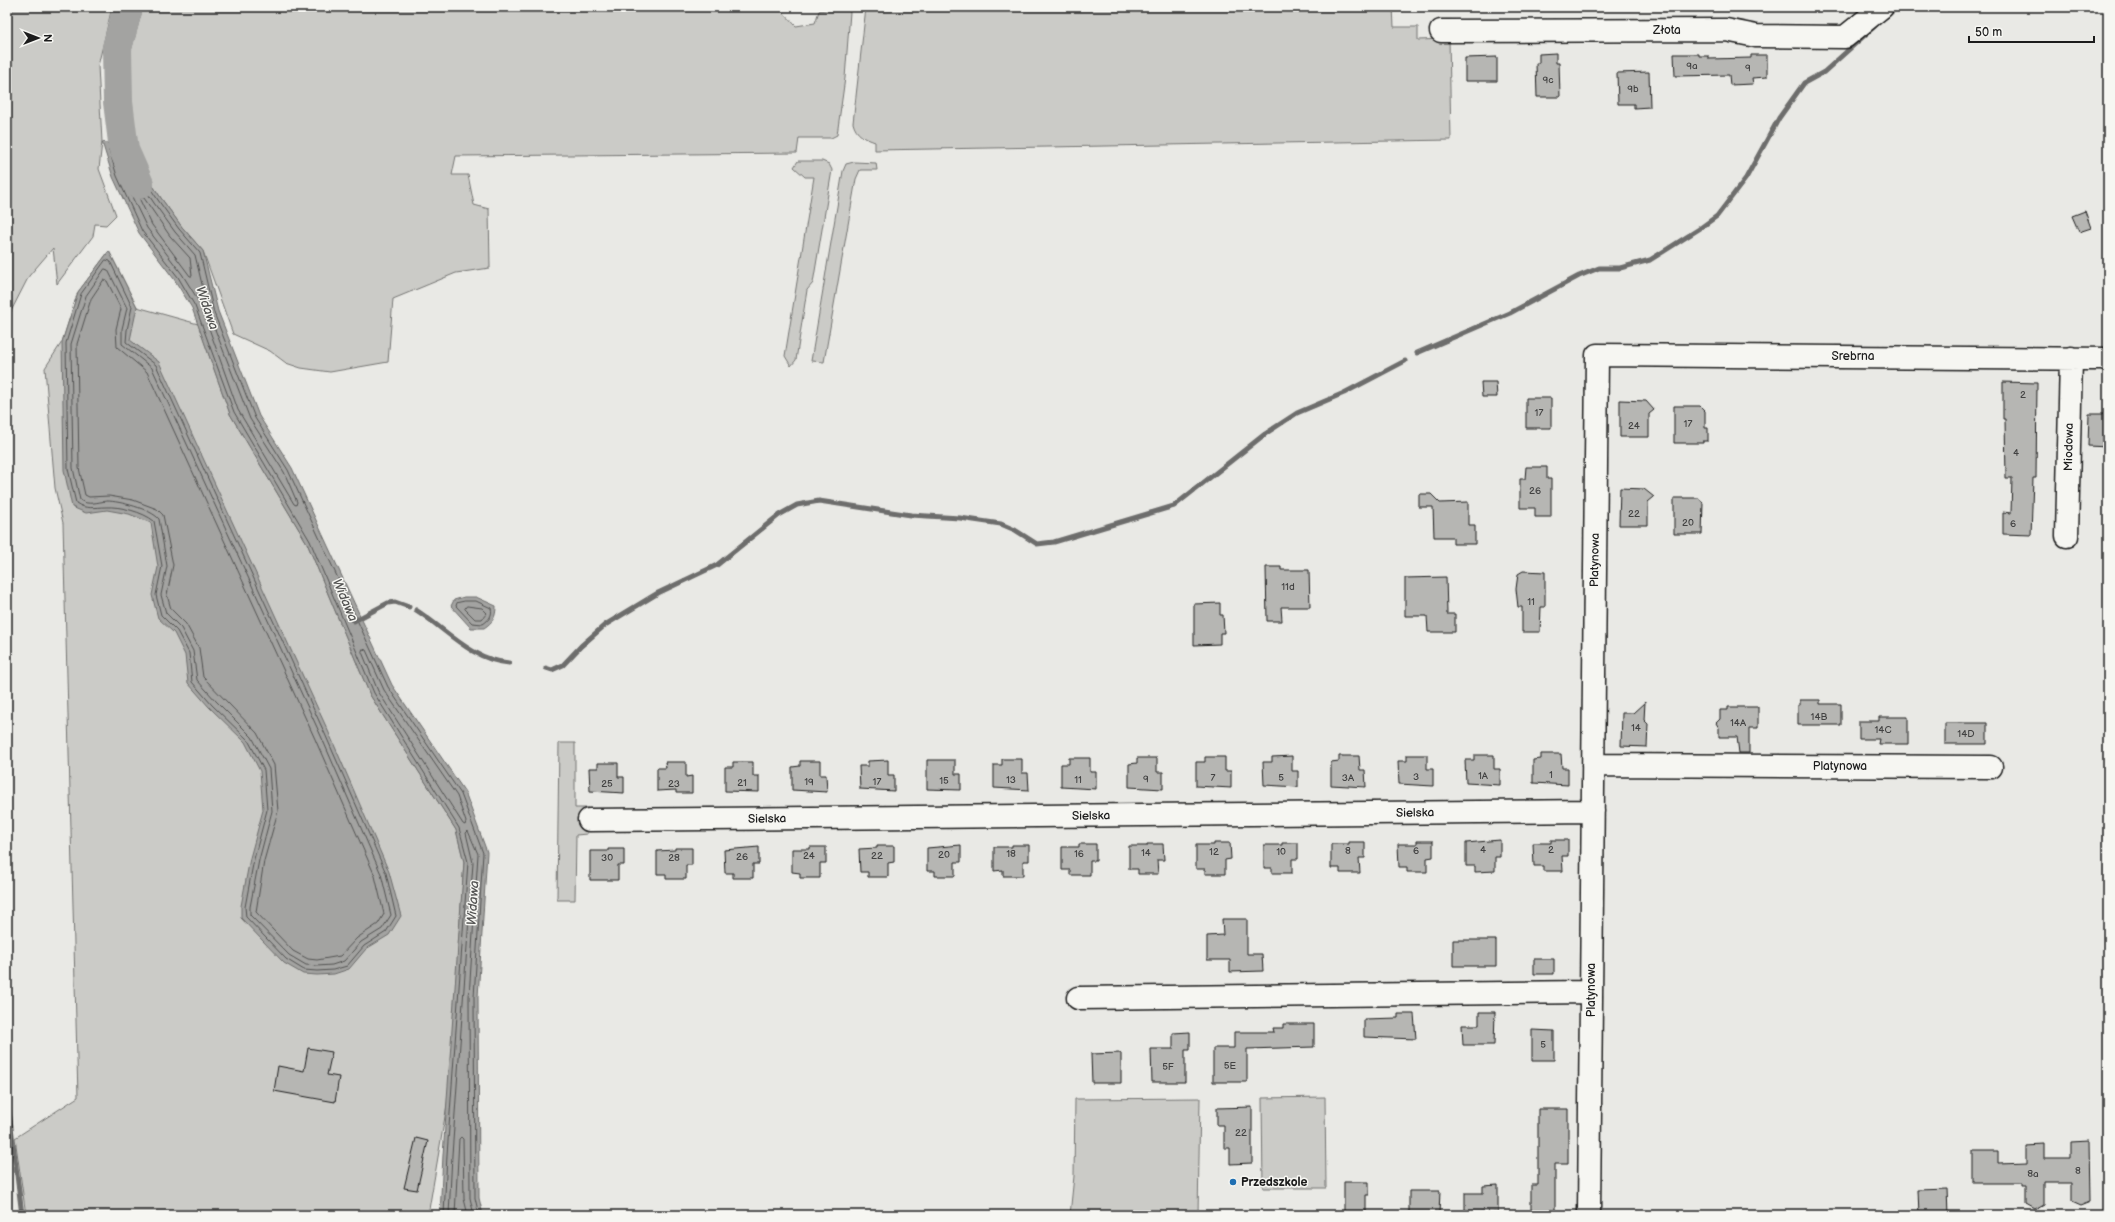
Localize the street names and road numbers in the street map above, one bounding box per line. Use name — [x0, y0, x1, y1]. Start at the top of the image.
street label: Złota — [1652, 23, 1681, 38]
street label: Srebrna — [1831, 349, 1875, 364]
street label: Miodowa — [2061, 422, 2077, 471]
street label: Platynowa — [1587, 533, 1603, 587]
street label: Platynowa — [1813, 759, 1867, 774]
street label: Sielska — [1396, 805, 1434, 821]
street label: Sielska — [1072, 808, 1110, 824]
street label: Sielska — [748, 811, 786, 827]
street label: Platynowa — [1584, 963, 1599, 1017]

